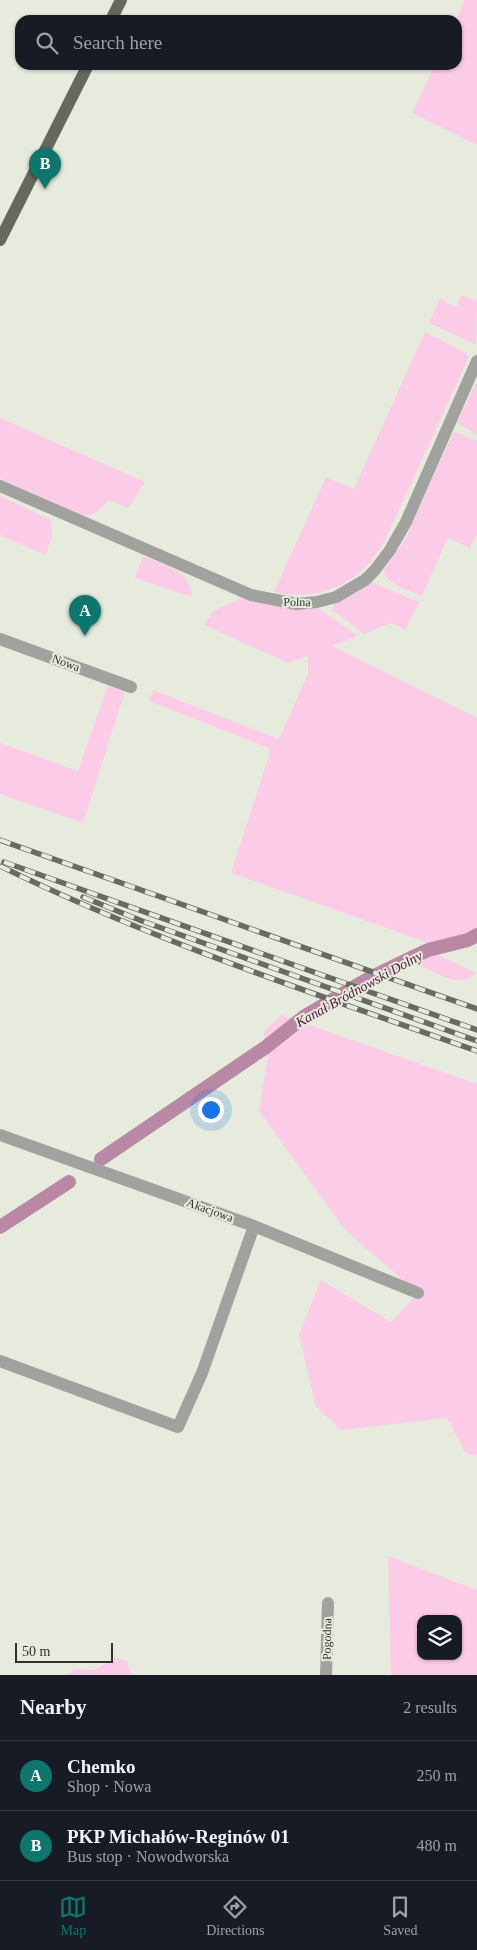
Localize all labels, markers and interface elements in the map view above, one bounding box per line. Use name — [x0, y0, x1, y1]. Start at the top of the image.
search box — [15, 15, 462, 70]
icon: search — [33, 29, 61, 57]
text: Search here — [73, 32, 162, 53]
pin: B — [29, 148, 61, 189]
pin: A — [69, 595, 101, 636]
street label: Polna — [283, 595, 311, 609]
street label: Nowa — [50, 652, 82, 675]
water label: Kanał Bródnowski Dolny — [292, 948, 426, 1031]
your location — [198, 1097, 224, 1123]
street label: Akacjowa — [185, 1195, 236, 1225]
map controls — [417, 1615, 462, 1660]
button: layers — [417, 1615, 462, 1660]
street label: Pogodna — [320, 1617, 334, 1660]
scale bar — [15, 1640, 112, 1663]
text: 50 m — [22, 1644, 50, 1659]
text: Nearby — [20, 1695, 87, 1719]
text: 2 results — [403, 1699, 457, 1716]
text: Chemko — [67, 1756, 136, 1777]
text: A — [30, 1767, 42, 1784]
text: 250 m — [417, 1767, 457, 1784]
text: Shop · Nowa — [67, 1778, 151, 1795]
text: PKP Michałów-Reginów 01 — [67, 1826, 290, 1847]
text: B — [31, 1837, 41, 1854]
text: 480 m — [417, 1837, 457, 1854]
text: Bus stop · Nowodworska — [67, 1848, 229, 1865]
tab: Map — [59, 1893, 87, 1939]
tab: Directions — [206, 1893, 265, 1939]
tab: Saved — [383, 1893, 418, 1939]

